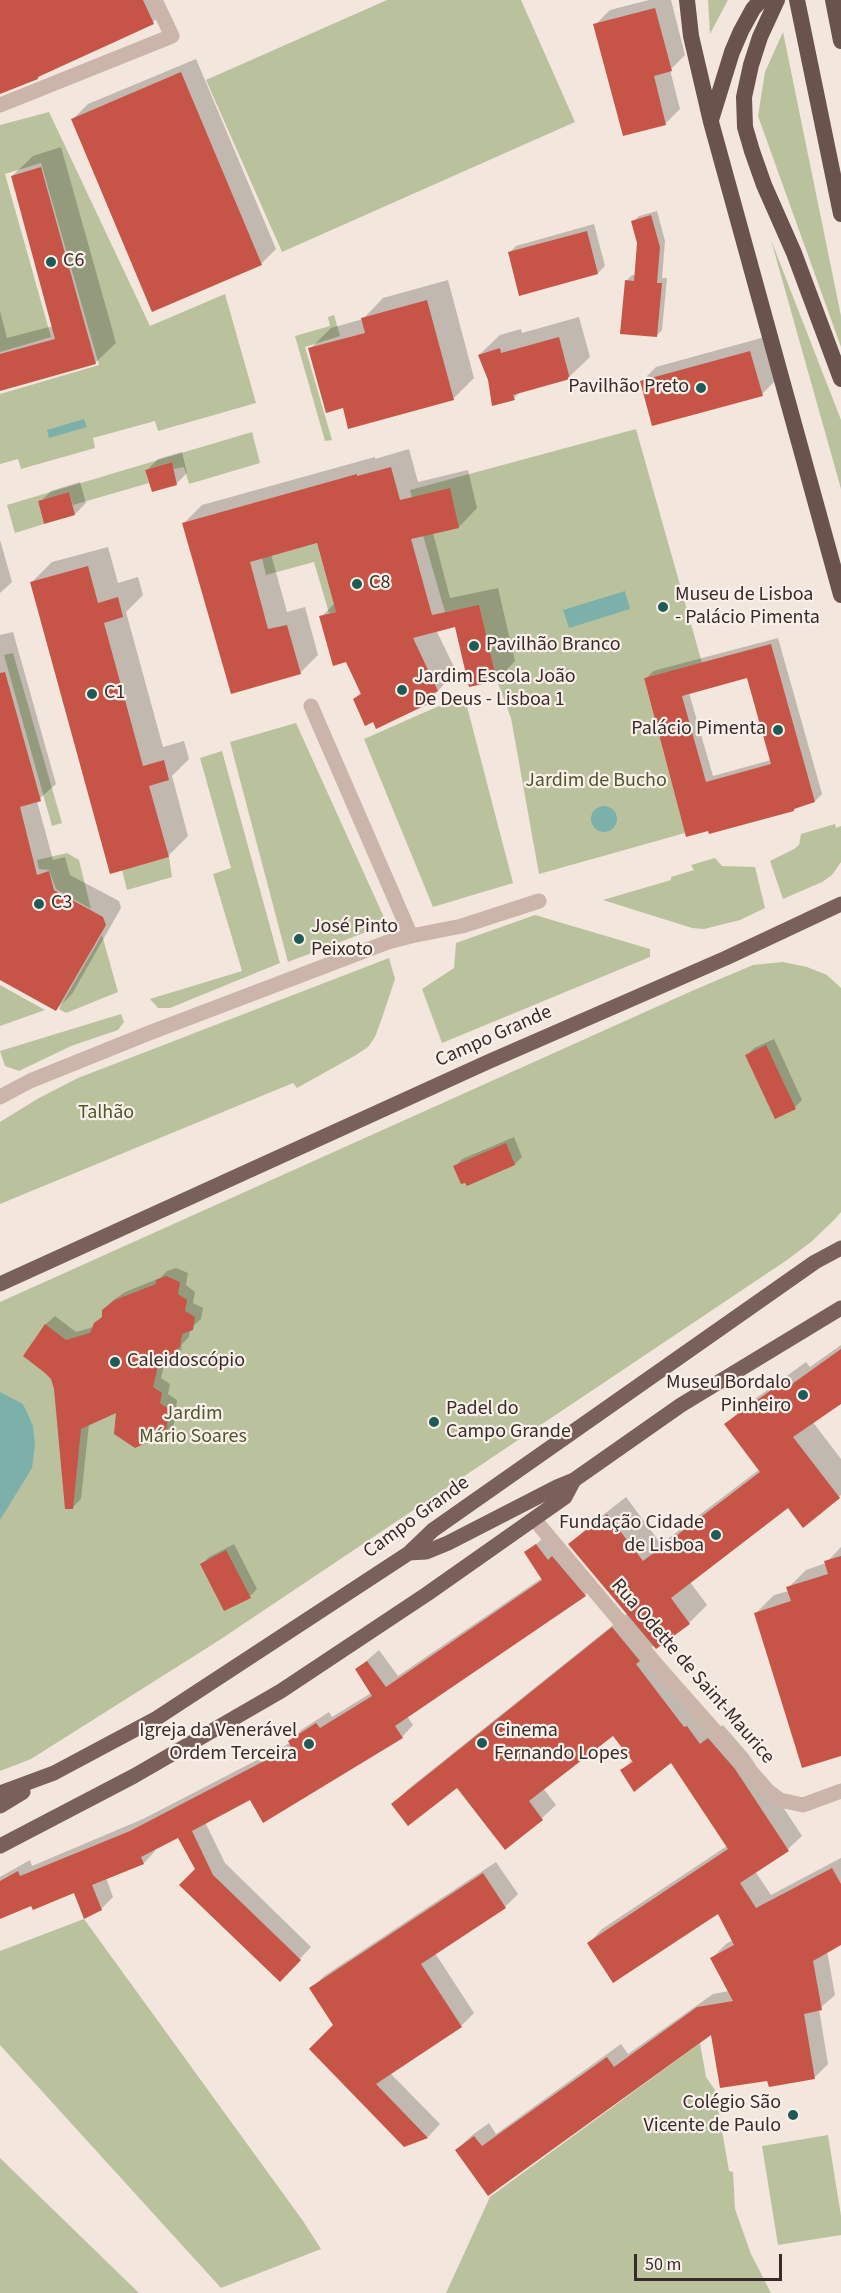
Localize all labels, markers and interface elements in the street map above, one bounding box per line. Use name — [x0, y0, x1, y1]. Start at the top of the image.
place label: C6 — [63, 250, 84, 274]
marker: C6 — [44, 255, 58, 269]
place label: Pavilhão Preto — [568, 376, 689, 400]
marker: Pavilhão Preto — [694, 381, 708, 395]
place label: C8 — [369, 572, 390, 596]
marker: C8 — [350, 577, 364, 591]
place label: Museu de Lisboa - Palácio Pimenta — [675, 584, 820, 631]
marker: Museu de Lisboa - Palácio Pimenta — [656, 600, 670, 614]
place label: Pavilhão Branco — [486, 634, 620, 658]
marker: Pavilhão Branco — [467, 639, 481, 653]
place label: Jardim Escola João De Deus - Lisboa 1 — [414, 666, 576, 713]
place label: C1 — [104, 682, 125, 706]
marker: Jardim Escola João De Deus - Lisboa 1 — [395, 683, 409, 697]
marker: C1 — [85, 687, 99, 701]
place label: Palácio Pimenta — [631, 718, 766, 742]
marker: Palácio Pimenta — [771, 723, 785, 737]
park label: Jardim de Bucho — [525, 770, 667, 794]
place label: C3 — [51, 892, 72, 916]
marker: C3 — [32, 897, 46, 911]
place label: José Pinto Peixoto — [311, 916, 398, 963]
marker: José Pinto Peixoto — [292, 932, 306, 946]
street label: Campo Grande — [432, 1001, 556, 1073]
park label: Talhão — [78, 1102, 134, 1126]
place label: Caleidoscópio — [127, 1350, 245, 1374]
marker: Caleidoscópio — [108, 1355, 122, 1369]
place label: Museu Bordalo Pinheiro — [666, 1372, 791, 1419]
marker: Museu Bordalo Pinheiro — [796, 1388, 810, 1402]
place label: Padel do Campo Grande — [446, 1398, 571, 1445]
park label: Jardim Mário Soares — [139, 1403, 247, 1450]
marker: Padel do Campo Grande — [427, 1415, 441, 1429]
street label: Campo Grande — [359, 1472, 475, 1564]
place label: Fundação Cidade de Lisboa — [559, 1512, 704, 1559]
marker: Fundação Cidade de Lisboa — [709, 1528, 723, 1542]
street label: Rua Odette de Saint-Maurice — [605, 1575, 779, 1769]
place label: Igreja da Venerável Ordem Terceira — [139, 1720, 297, 1767]
place label: Cinema Fernando Lopes — [494, 1720, 628, 1767]
marker: Cinema Fernando Lopes — [475, 1736, 489, 1750]
marker: Igreja da Venerável Ordem Terceira — [302, 1737, 316, 1751]
place label: Colégio São Vicente de Paulo — [643, 2092, 781, 2139]
marker: Colégio São Vicente de Paulo — [786, 2108, 800, 2122]
scale bar — [637, 2242, 786, 2280]
text: 50 m — [645, 2252, 681, 2277]

